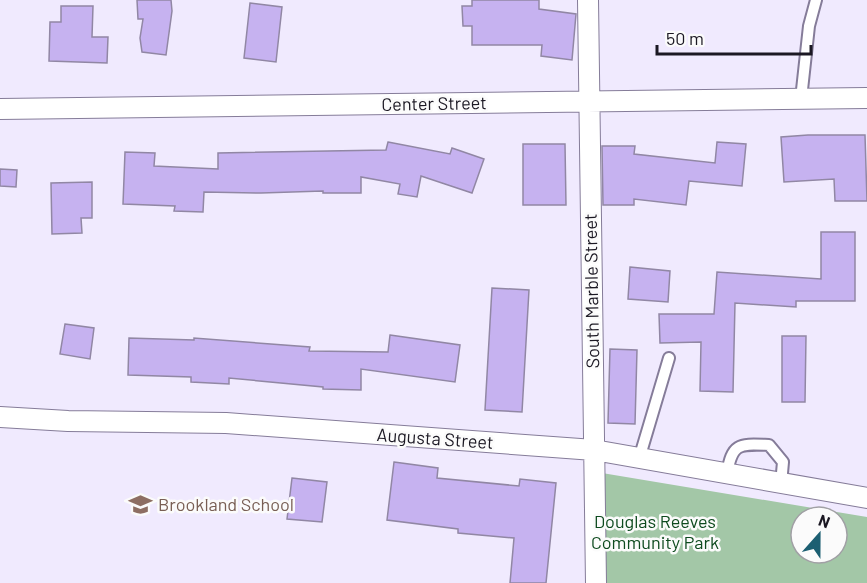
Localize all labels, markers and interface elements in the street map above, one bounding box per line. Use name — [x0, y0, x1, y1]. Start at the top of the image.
scale bar — [657, 18, 812, 56]
text: 50 m — [666, 27, 704, 49]
street label: Center Street — [381, 91, 487, 115]
street label: South Marble Street — [579, 213, 603, 369]
street label: Augusta Street — [376, 423, 494, 453]
school or university icon: Brookland School — [127, 492, 153, 518]
place label: Brookland School — [158, 493, 294, 515]
north arrow — [789, 505, 849, 565]
park label: Douglas Reeves Community Park — [591, 510, 719, 553]
text: N — [816, 510, 833, 531]

